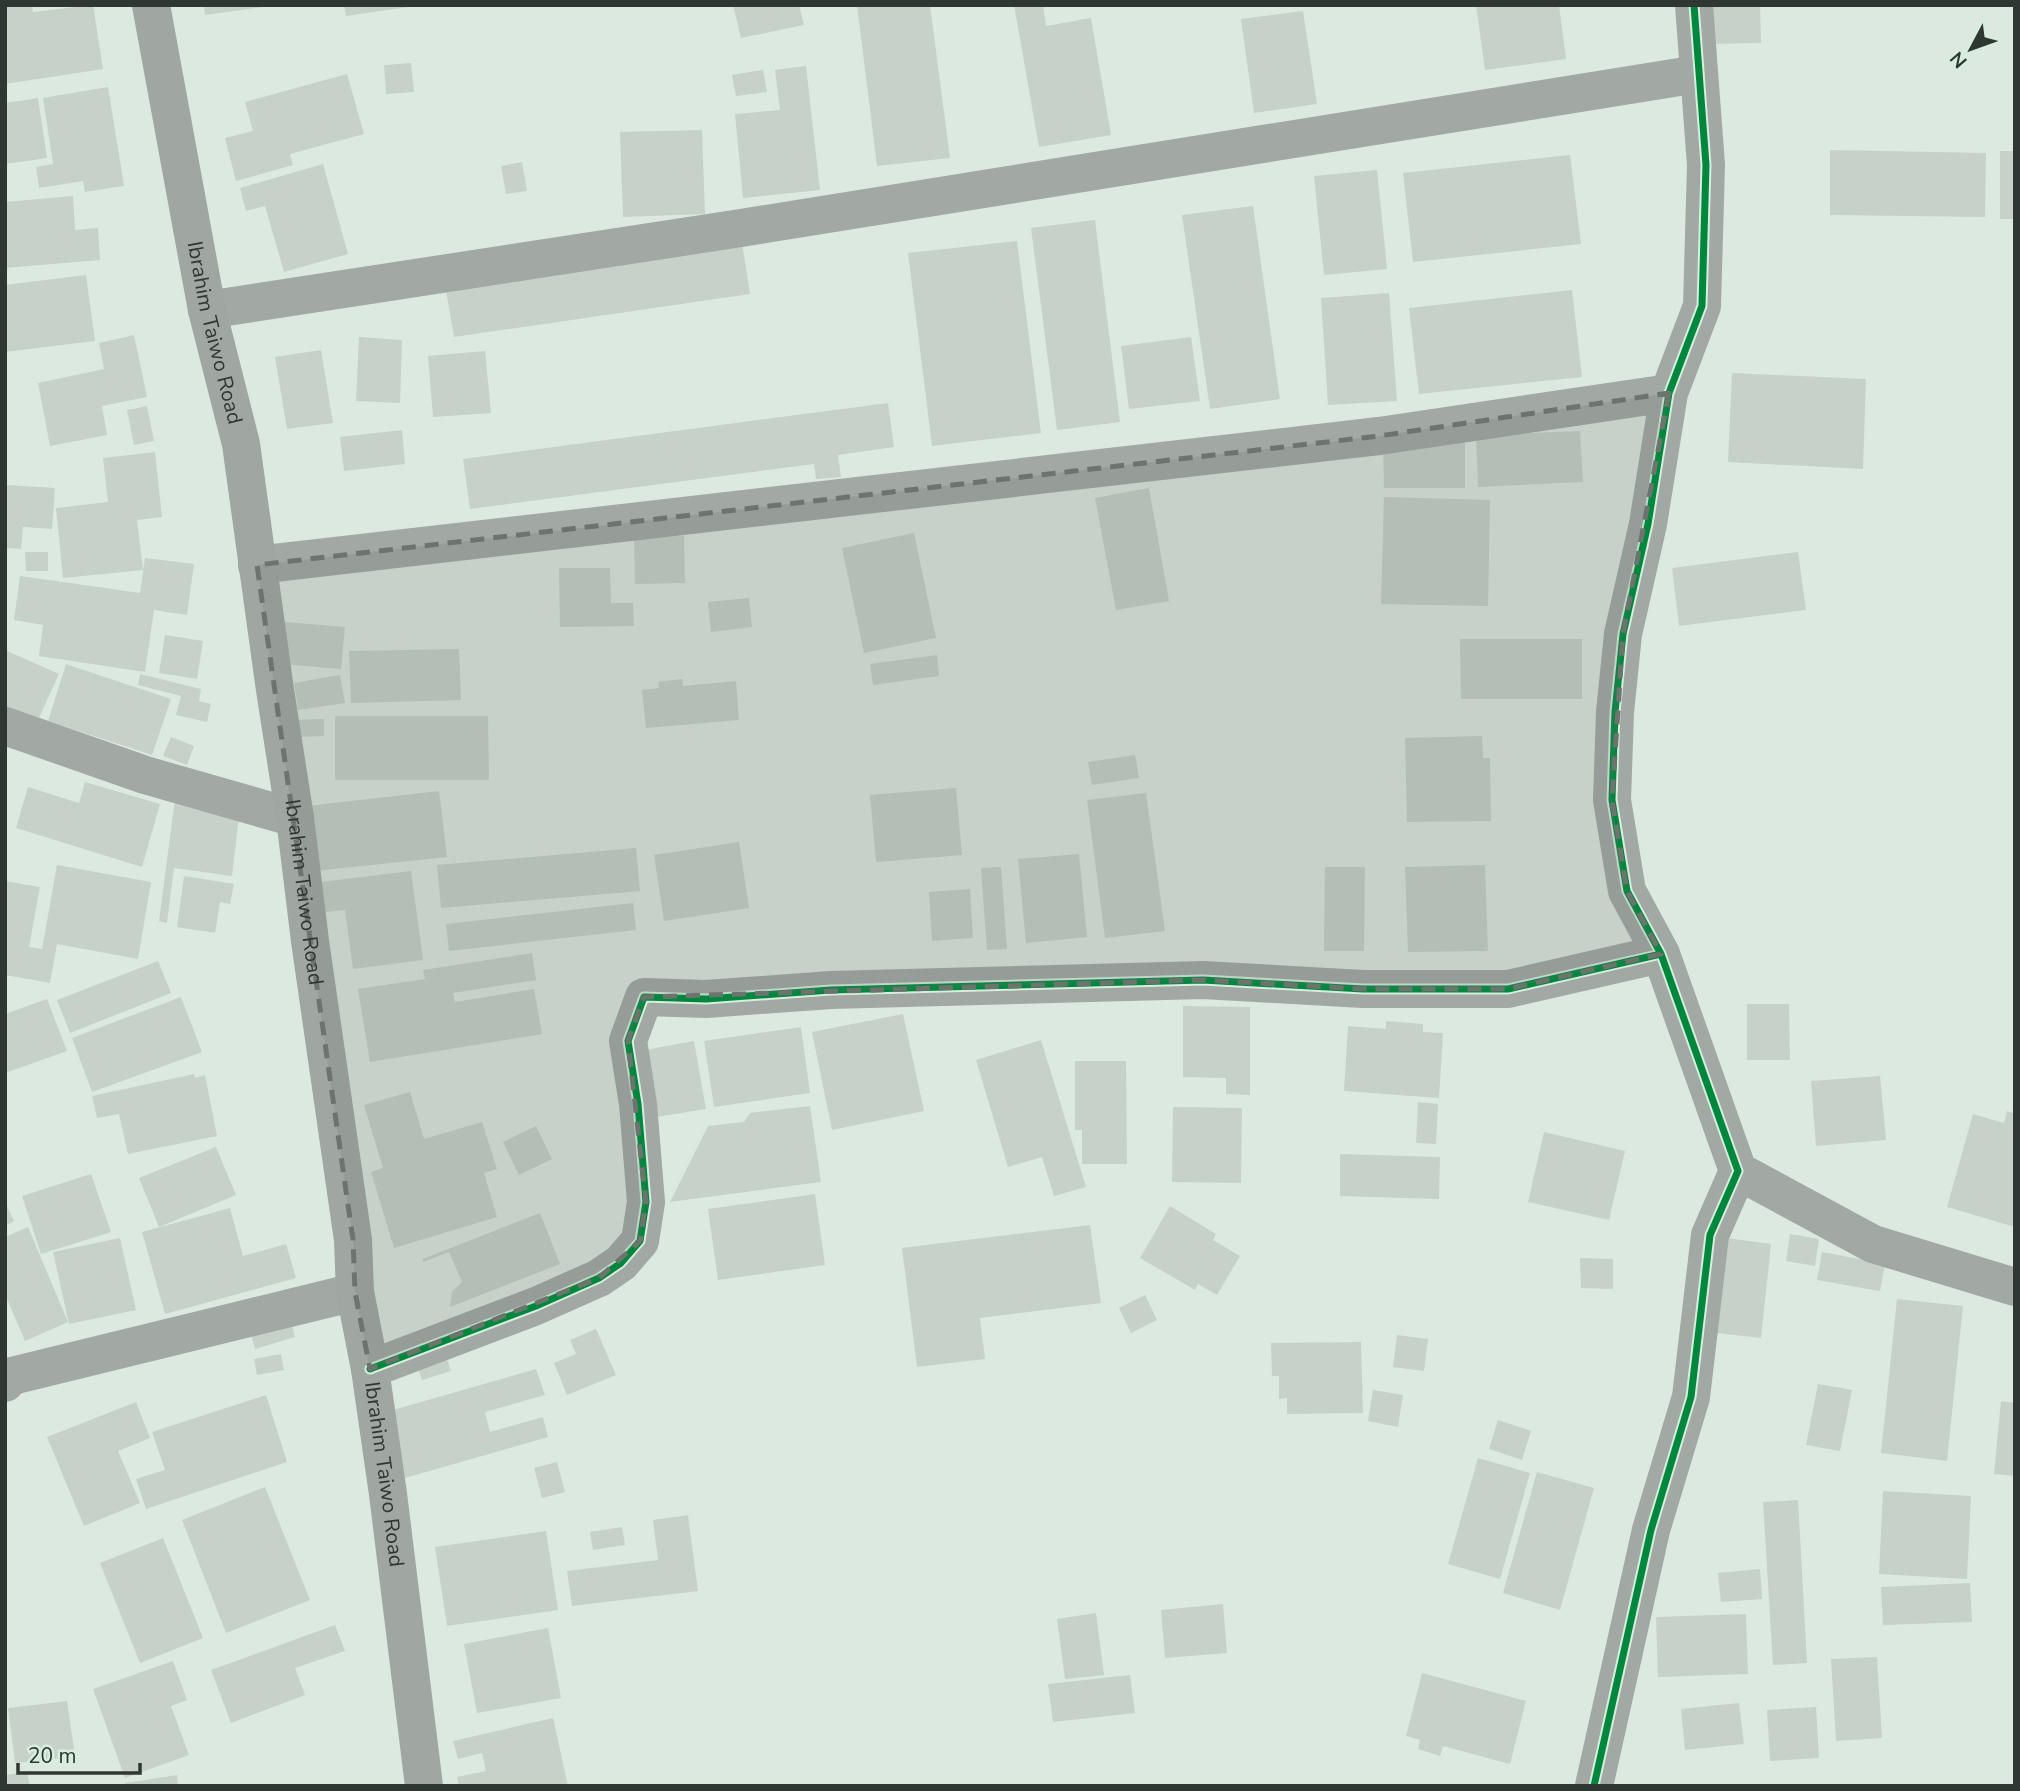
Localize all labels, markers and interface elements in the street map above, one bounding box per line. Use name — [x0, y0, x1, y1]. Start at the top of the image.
north arrow — [1936, 14, 2006, 84]
text: N — [1944, 46, 1973, 73]
street label: Ibrahim Taiwo Road — [181, 239, 249, 427]
street label: Ibrahim Taiwo Road — [278, 797, 330, 987]
street label: Ibrahim Taiwo Road — [358, 1380, 411, 1569]
scale bar — [18, 1732, 140, 1776]
text: 20 m — [28, 1742, 77, 1770]

